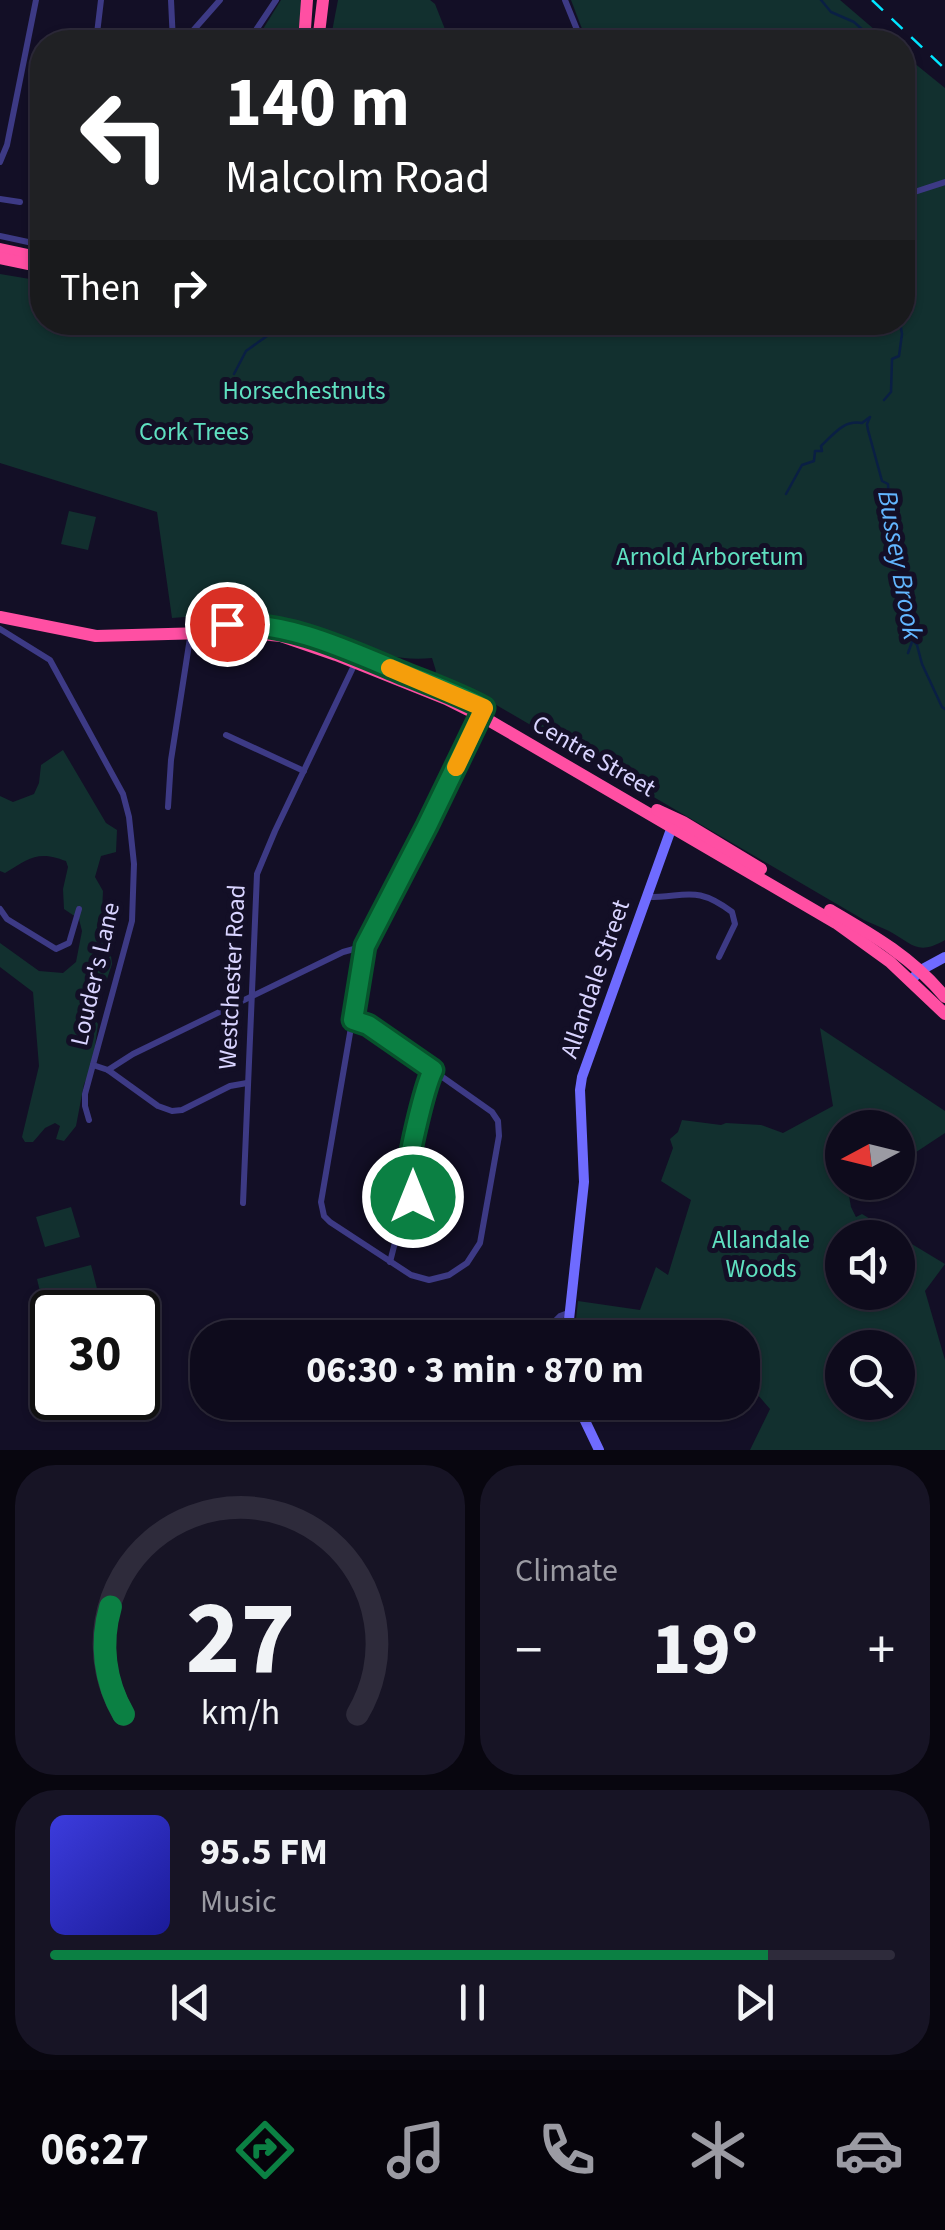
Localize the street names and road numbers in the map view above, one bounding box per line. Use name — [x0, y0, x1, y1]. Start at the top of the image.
street label: Centre Street — [526, 706, 663, 806]
street label: Westchester Road — [209, 884, 255, 1070]
street label: Allandale Street — [551, 894, 639, 1063]
street label: Louder's Lane — [61, 899, 129, 1049]

